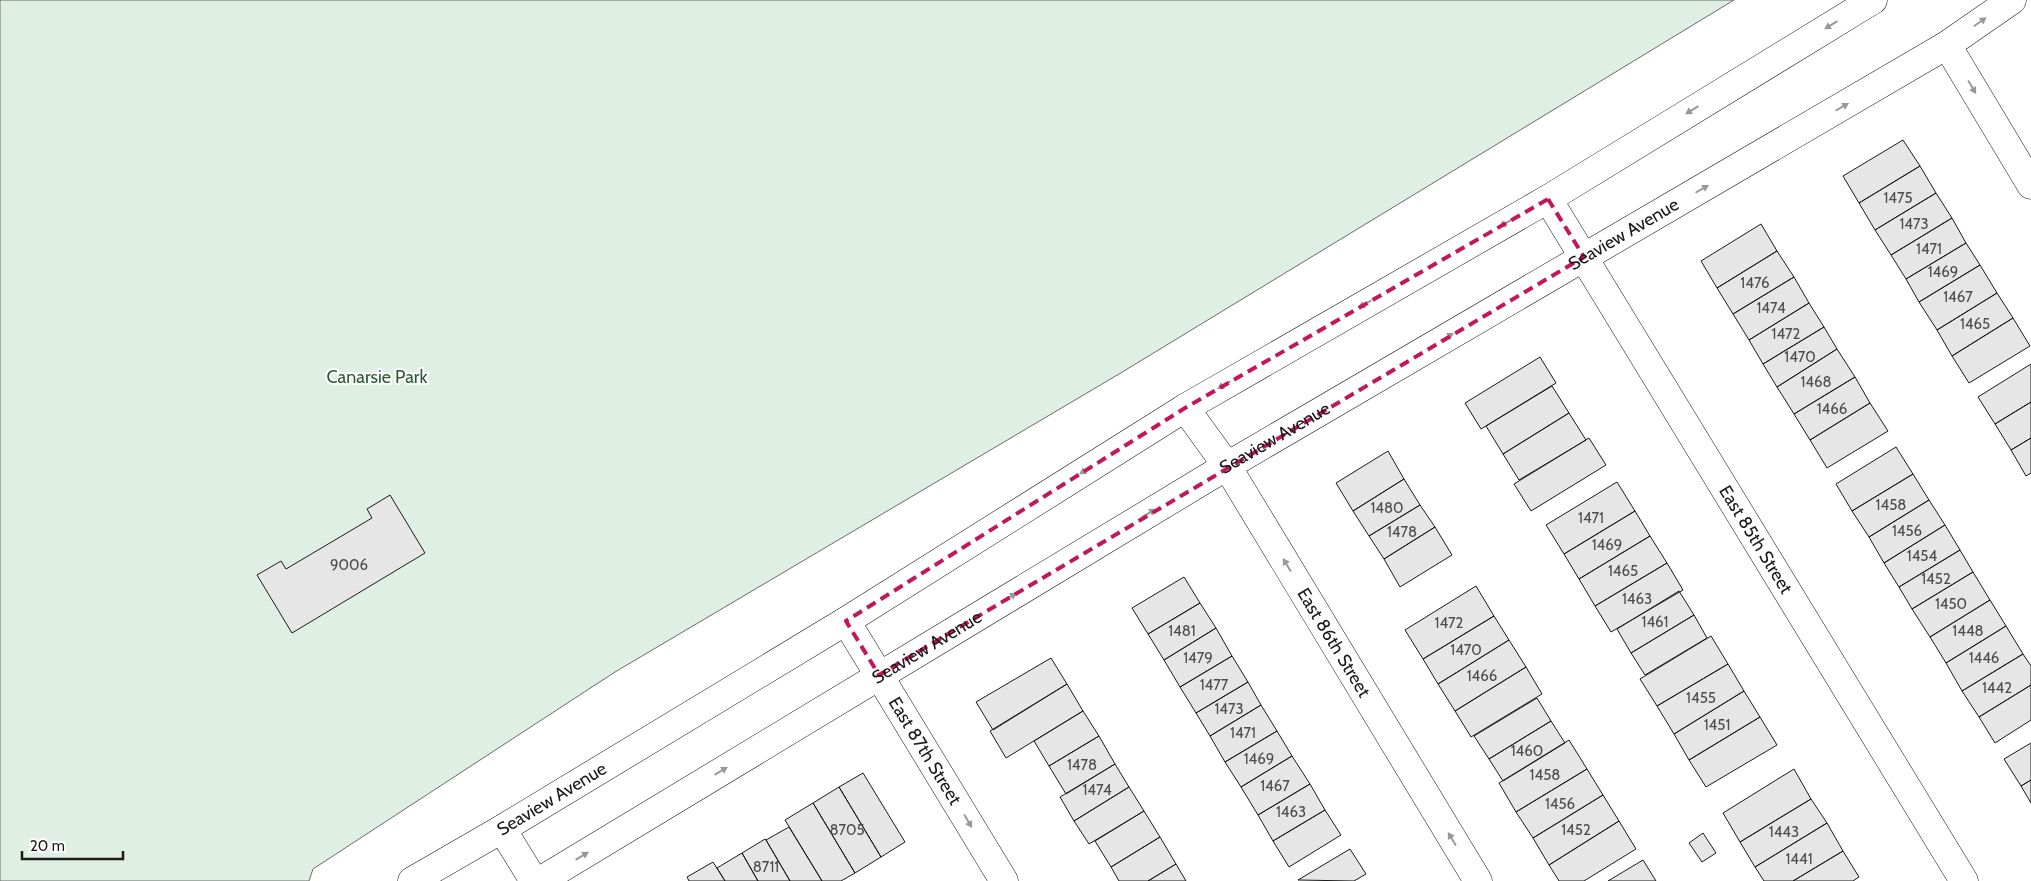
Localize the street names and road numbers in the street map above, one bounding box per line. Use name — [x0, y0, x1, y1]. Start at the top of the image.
street label: Seaview Avenue — [1564, 193, 1683, 275]
street label: Seaview Avenue — [1216, 397, 1334, 479]
street label: East 85th Street — [1714, 481, 1797, 598]
street label: East 86th Street — [1292, 584, 1375, 701]
street label: Seaview Avenue — [868, 606, 986, 689]
street label: East 87th Street — [884, 693, 966, 809]
street label: Seaview Avenue — [493, 757, 611, 841]

